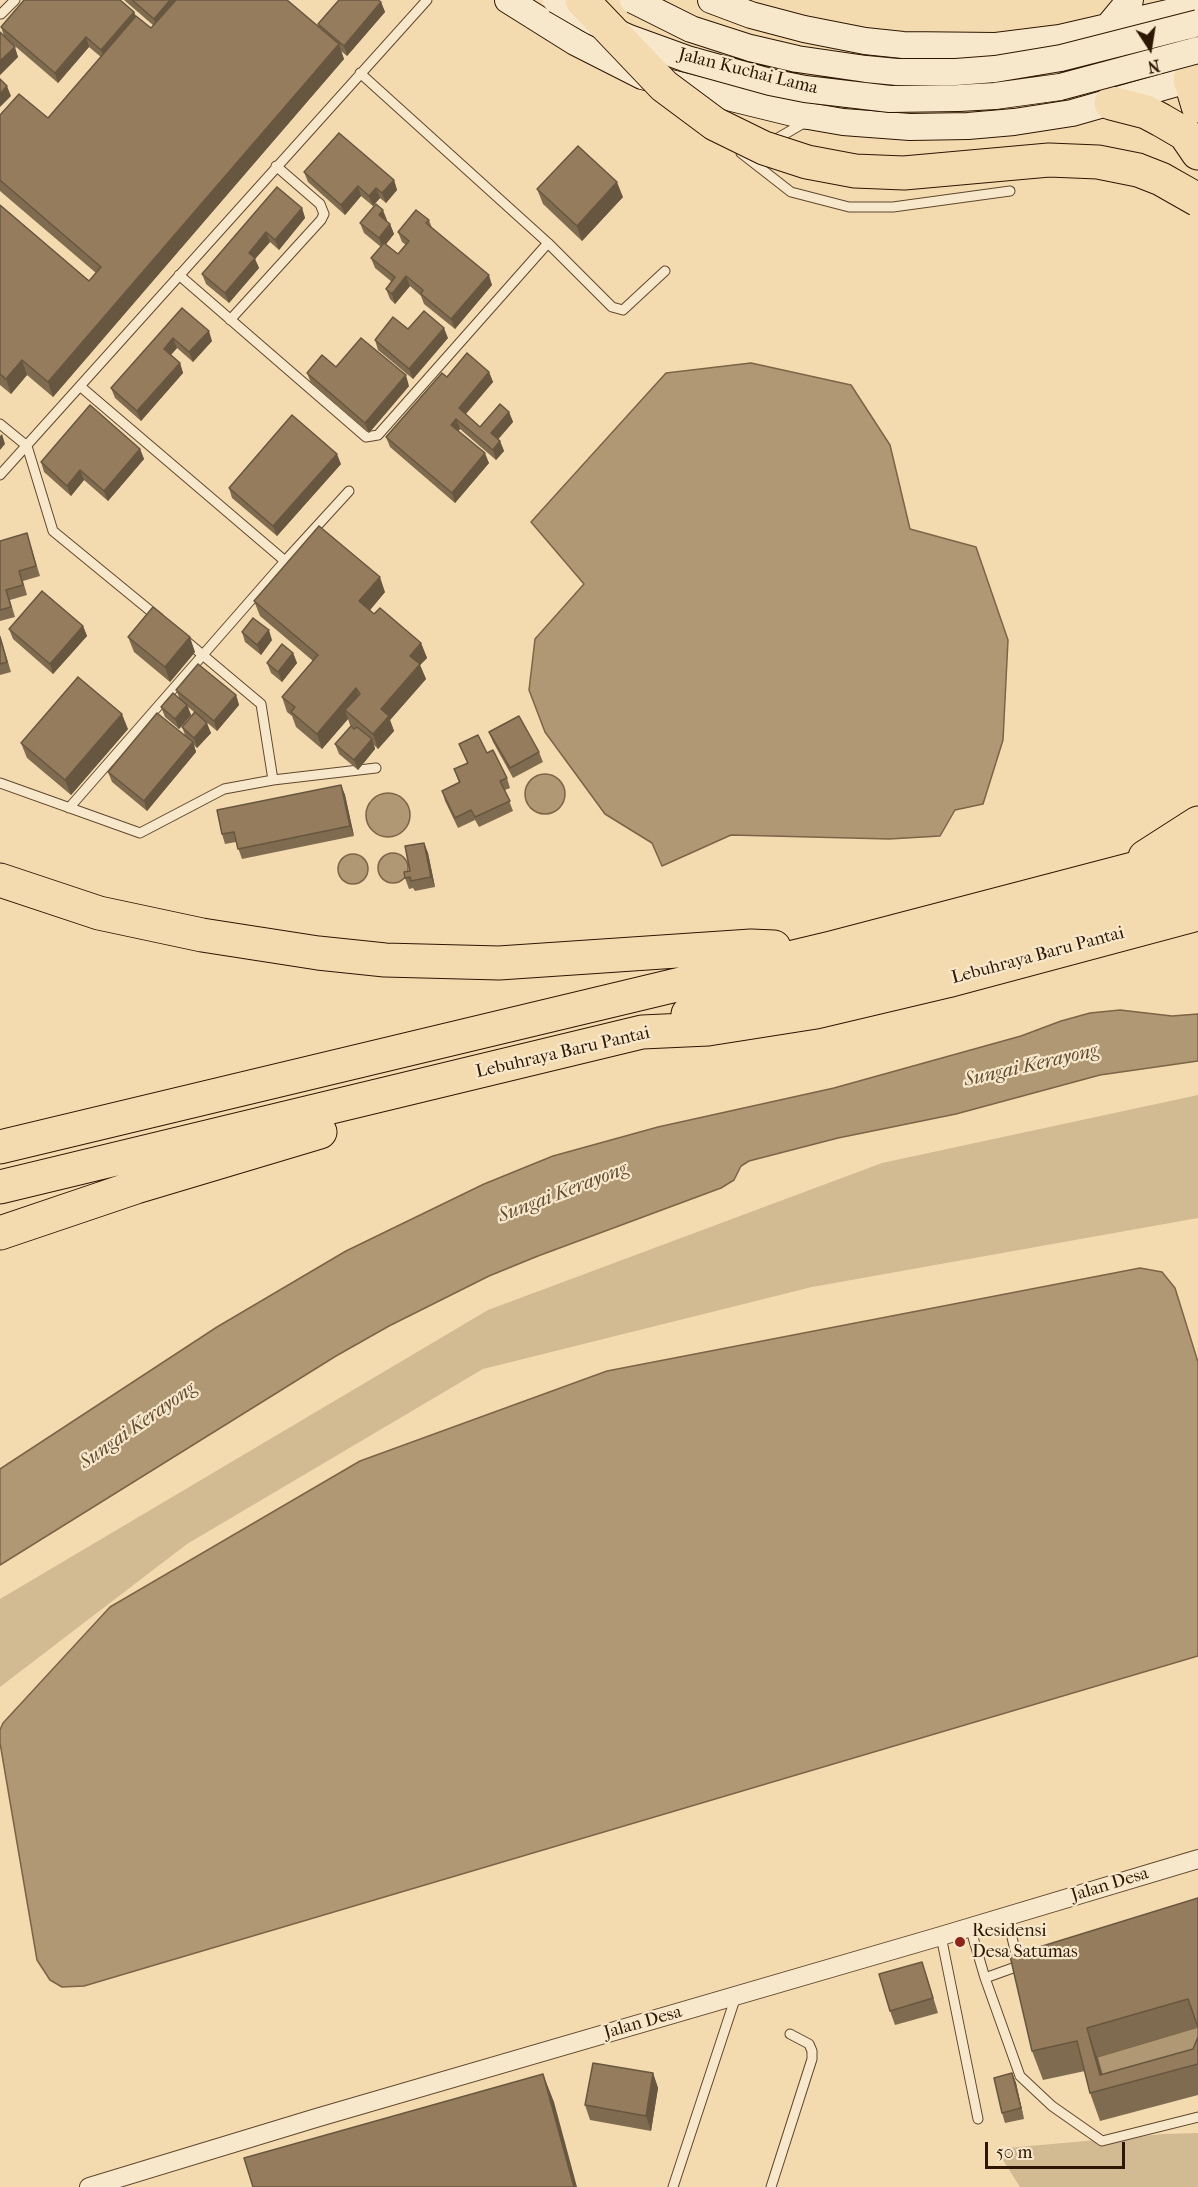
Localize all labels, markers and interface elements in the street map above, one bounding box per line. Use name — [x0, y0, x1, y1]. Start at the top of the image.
north arrow — [1120, 18, 1180, 78]
street label: Jalan Kuchai Lama — [676, 44, 820, 100]
text: N — [1146, 56, 1162, 77]
street label: Lebuhraya Baru Pantai — [949, 923, 1127, 989]
street label: Lebuhraya Baru Pantai — [474, 1022, 652, 1084]
water label: Sungai Kerayong — [962, 1039, 1100, 1093]
water label: Sungai Kerayong — [495, 1157, 631, 1229]
water label: Sungai Kerayong — [75, 1377, 201, 1475]
street label: Jalan Desa — [1069, 1863, 1151, 1907]
place label: Residensi Desa Satumas — [972, 1921, 1078, 1964]
marker: Residensi Desa Satumas — [953, 1935, 967, 1949]
street label: Jalan Desa — [602, 2002, 684, 2044]
scale bar — [988, 2130, 1128, 2168]
text: 50 m — [996, 2142, 1032, 2163]

